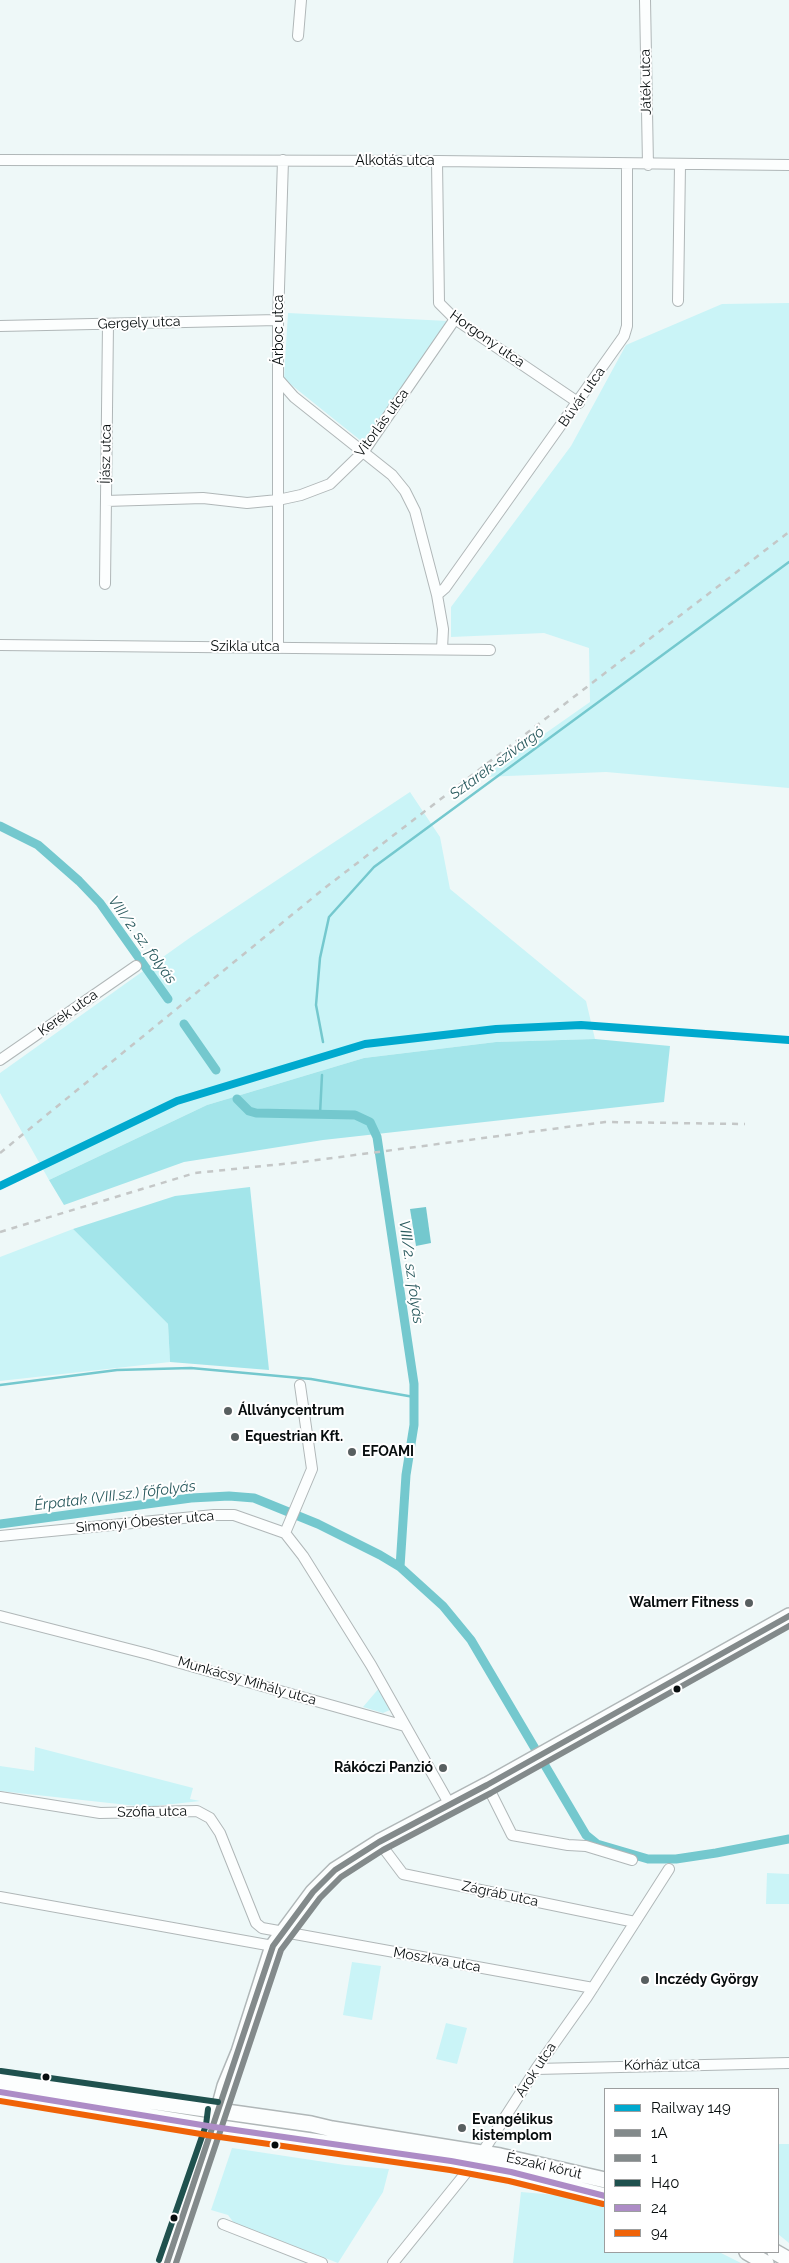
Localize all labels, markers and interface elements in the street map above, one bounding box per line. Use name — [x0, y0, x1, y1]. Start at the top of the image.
street label: Játék utca — [637, 49, 655, 115]
street label: Alkotás utca — [355, 153, 435, 169]
street label: Árboc utca — [271, 295, 287, 365]
street label: Horgony utca — [446, 307, 528, 371]
street label: Gergely utca — [97, 313, 181, 333]
street label: Búvár utca — [555, 364, 609, 430]
street label: Vitorlás utca — [352, 386, 412, 460]
street label: Íjász utca — [97, 424, 115, 484]
street label: Szikla utca — [210, 639, 280, 655]
water label: Sztarek-szivárgó — [446, 723, 548, 803]
water label: VIII/2. sz. folyás — [104, 892, 180, 988]
street label: Kerék utca — [35, 986, 101, 1040]
water label: VIII/2. sz. folyás — [395, 1219, 427, 1325]
place label: Állványcentrum — [238, 1403, 344, 1419]
marker: Állványcentrum — [222, 1405, 234, 1417]
place label: Equestrian Kft. — [245, 1429, 343, 1445]
marker: Equestrian Kft. — [229, 1431, 241, 1443]
place label: EFOAMI — [362, 1444, 414, 1460]
marker: EFOAMI — [346, 1446, 358, 1458]
water label: Érpatak (VIII.sz.) főfolyás — [33, 1477, 197, 1515]
street label: Simonyi Óbester utca — [75, 1508, 215, 1536]
place label: Walmerr Fitness — [629, 1595, 739, 1611]
marker: Walmerr Fitness — [743, 1597, 755, 1609]
street label: Munkácsy Mihály utca — [176, 1653, 318, 1709]
unlabelled marker — [672, 1684, 682, 1694]
place label: Rákóczi Panzió — [334, 1760, 433, 1776]
marker: Rákóczi Panzió — [437, 1762, 449, 1774]
street label: Szófia utca — [117, 1803, 187, 1821]
street label: Zágráb utca — [460, 1878, 540, 1910]
street label: Moszkva utca — [392, 1944, 482, 1976]
place label: Inczédy György — [655, 1972, 758, 1988]
marker: Inczédy György — [639, 1974, 651, 1986]
street label: Árok utca — [512, 2040, 560, 2100]
street label: Kórház utca — [624, 2056, 700, 2074]
unlabelled marker — [41, 2072, 51, 2082]
legend — [604, 2088, 779, 2253]
text: Railway 149 — [651, 2099, 731, 2117]
place label: Evangélikus kistemplom — [472, 2112, 553, 2144]
marker: Evangélikus kistemplom — [456, 2122, 468, 2134]
text: 1A — [651, 2124, 668, 2142]
unlabelled marker — [270, 2140, 280, 2150]
street label: Északi körút — [505, 2149, 583, 2183]
text: 1 — [651, 2149, 657, 2167]
text: H40 — [651, 2174, 679, 2192]
text: 24 — [651, 2199, 667, 2217]
unlabelled marker — [169, 2213, 179, 2223]
text: 94 — [651, 2224, 668, 2242]

